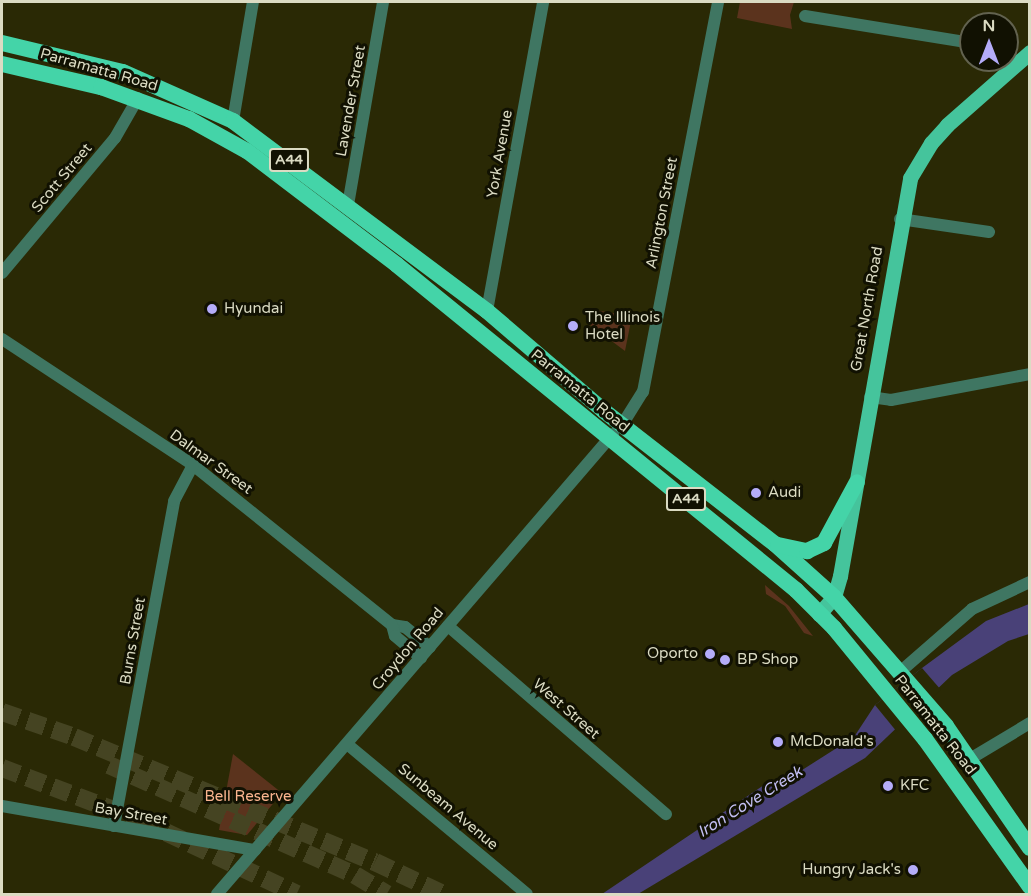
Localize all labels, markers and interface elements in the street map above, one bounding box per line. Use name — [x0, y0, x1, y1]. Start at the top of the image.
north arrow — [959, 12, 1019, 72]
text: N — [983, 16, 995, 36]
street label: Lavender Street — [332, 44, 370, 158]
street label: Parramatta Road — [38, 45, 160, 95]
street label: York Avenue — [483, 109, 517, 199]
street label: Scott Street — [28, 140, 96, 216]
road number: A44 — [268, 149, 310, 171]
street label: Arlington Street — [642, 156, 682, 270]
street label: Great North Road — [847, 245, 887, 373]
place label: Hyundai — [224, 300, 283, 318]
marker: Hyundai — [205, 302, 219, 316]
place label: The Illinois Hotel — [585, 308, 660, 343]
marker: The Illinois Hotel — [566, 319, 580, 333]
street label: Parramatta Road — [527, 346, 633, 436]
street label: Dalmar Street — [166, 426, 256, 498]
place label: Audi — [768, 484, 801, 502]
marker: Audi — [749, 486, 763, 500]
road number: A44 — [665, 488, 707, 510]
street label: Burns Street — [116, 596, 150, 686]
street label: Croydon Road — [368, 604, 448, 694]
place label: Oporto — [647, 645, 698, 663]
marker: Oporto — [703, 647, 717, 661]
place label: BP Shop — [737, 651, 798, 669]
marker: BP Shop — [718, 653, 732, 667]
street label: Parramatta Road — [890, 672, 980, 778]
street label: West Street — [529, 675, 603, 743]
place label: McDonald's — [790, 733, 874, 751]
marker: McDonald's — [771, 735, 785, 749]
street label: Sunbeam Avenue — [394, 760, 502, 854]
water label: Iron Cove Creek — [694, 762, 806, 842]
place label: KFC — [900, 777, 929, 795]
marker: KFC — [881, 779, 895, 793]
park label: Bell Reserve — [204, 788, 292, 806]
street label: Bay Street — [93, 799, 169, 829]
place label: Hungry Jack's — [802, 861, 901, 879]
marker: Hungry Jack's — [906, 863, 920, 877]

